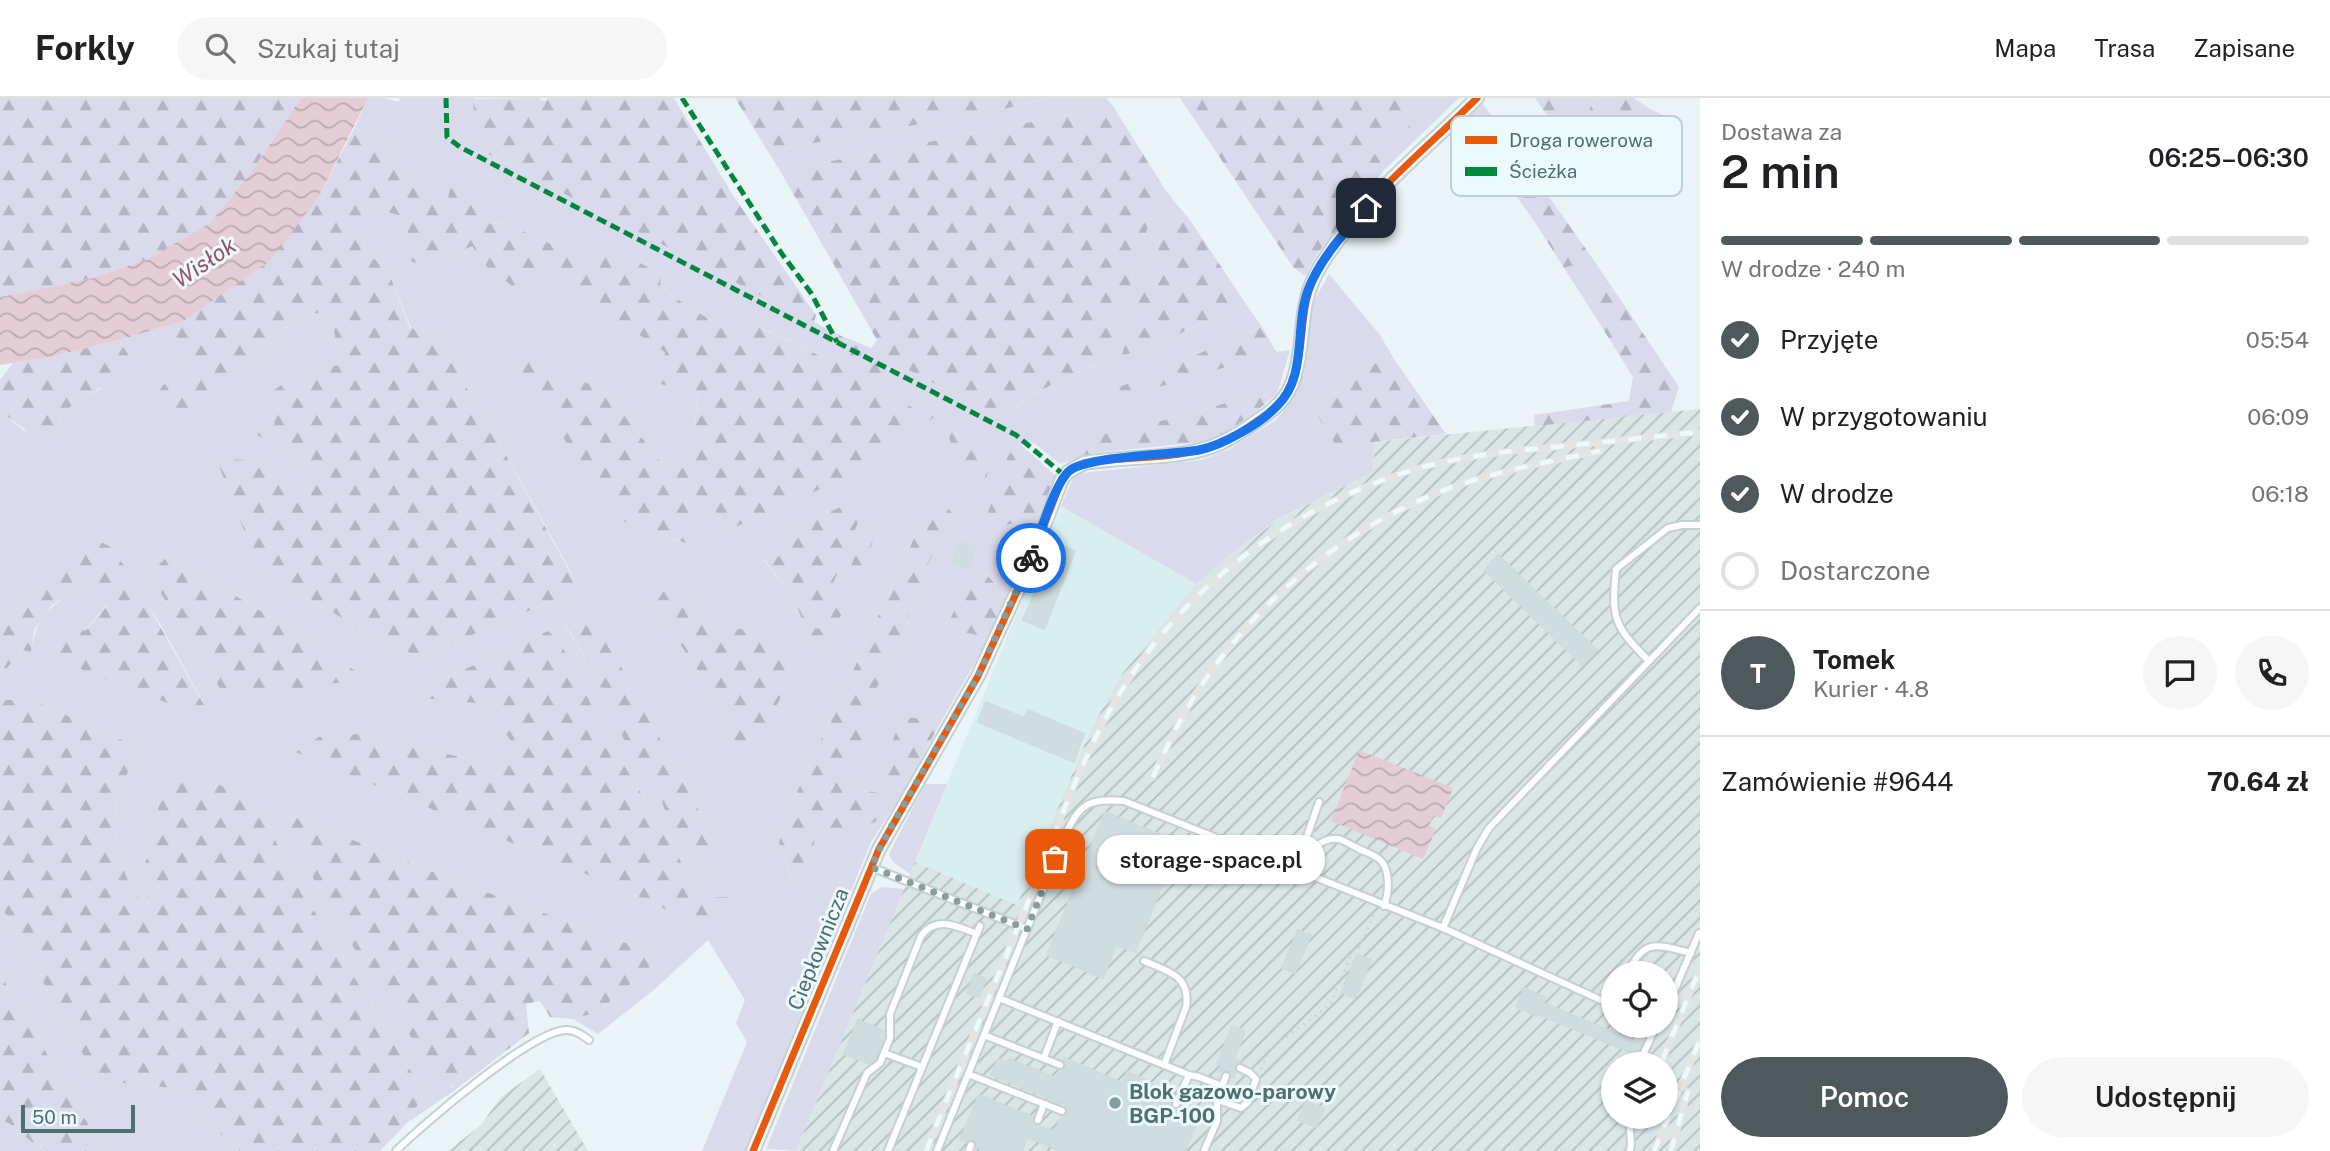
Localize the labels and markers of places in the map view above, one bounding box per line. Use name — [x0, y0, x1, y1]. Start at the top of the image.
pin — [1336, 178, 1396, 238]
pin — [1025, 829, 1085, 889]
callout: storage-space.pl — [1097, 834, 1324, 884]
place label: Blok gazowo-parowy BGP-100 — [1129, 1079, 1336, 1128]
marker: Blok gazowo-parowy BGP-100 — [1107, 1095, 1123, 1111]

